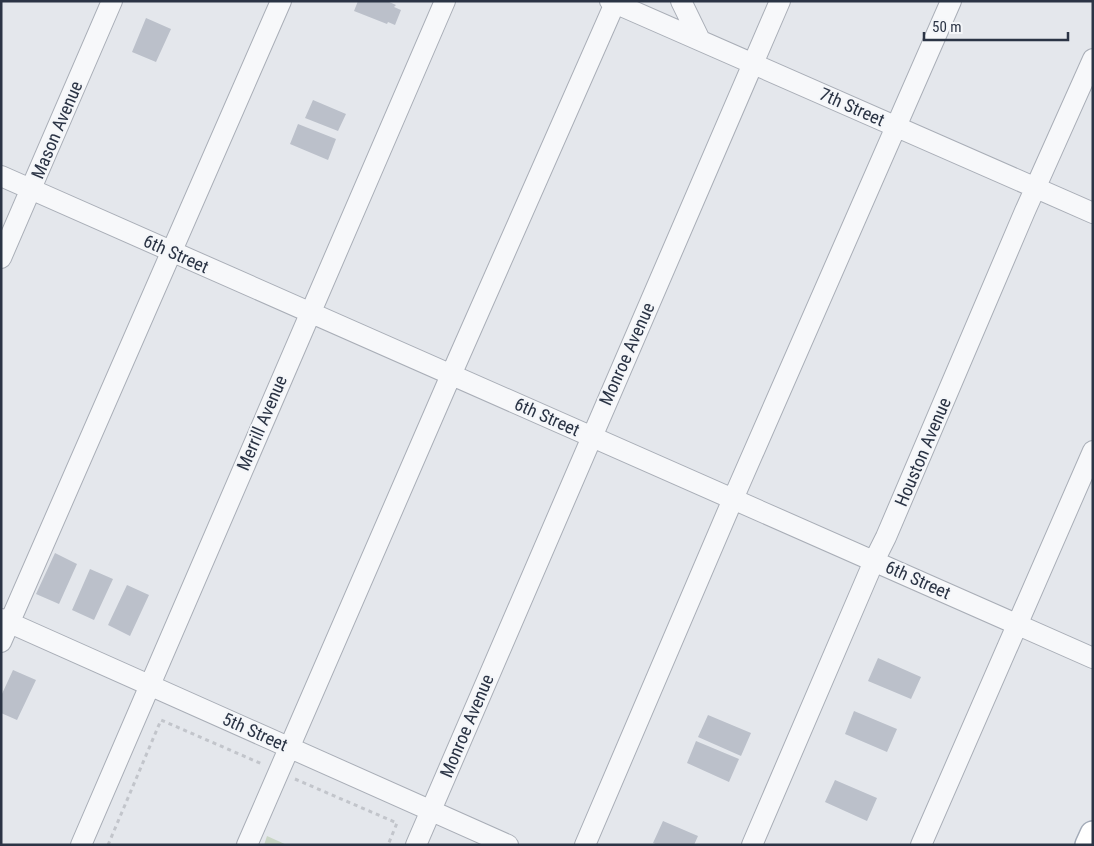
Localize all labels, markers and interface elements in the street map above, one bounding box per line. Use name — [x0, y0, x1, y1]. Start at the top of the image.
scale bar — [924, 10, 1068, 42]
text: 50 m — [932, 18, 962, 36]
street label: Mason Avenue — [27, 78, 87, 182]
street label: 7th Street — [816, 83, 888, 130]
street label: 6th Street — [140, 230, 212, 277]
street label: Monroe Avenue — [595, 299, 659, 408]
street label: Merrill Avenue — [232, 372, 291, 474]
street label: 6th Street — [511, 393, 583, 440]
street label: Houston Avenue — [890, 394, 955, 509]
street label: 6th Street — [882, 556, 954, 603]
street label: Monroe Avenue — [435, 671, 498, 781]
street label: 5th Street — [219, 708, 291, 755]

